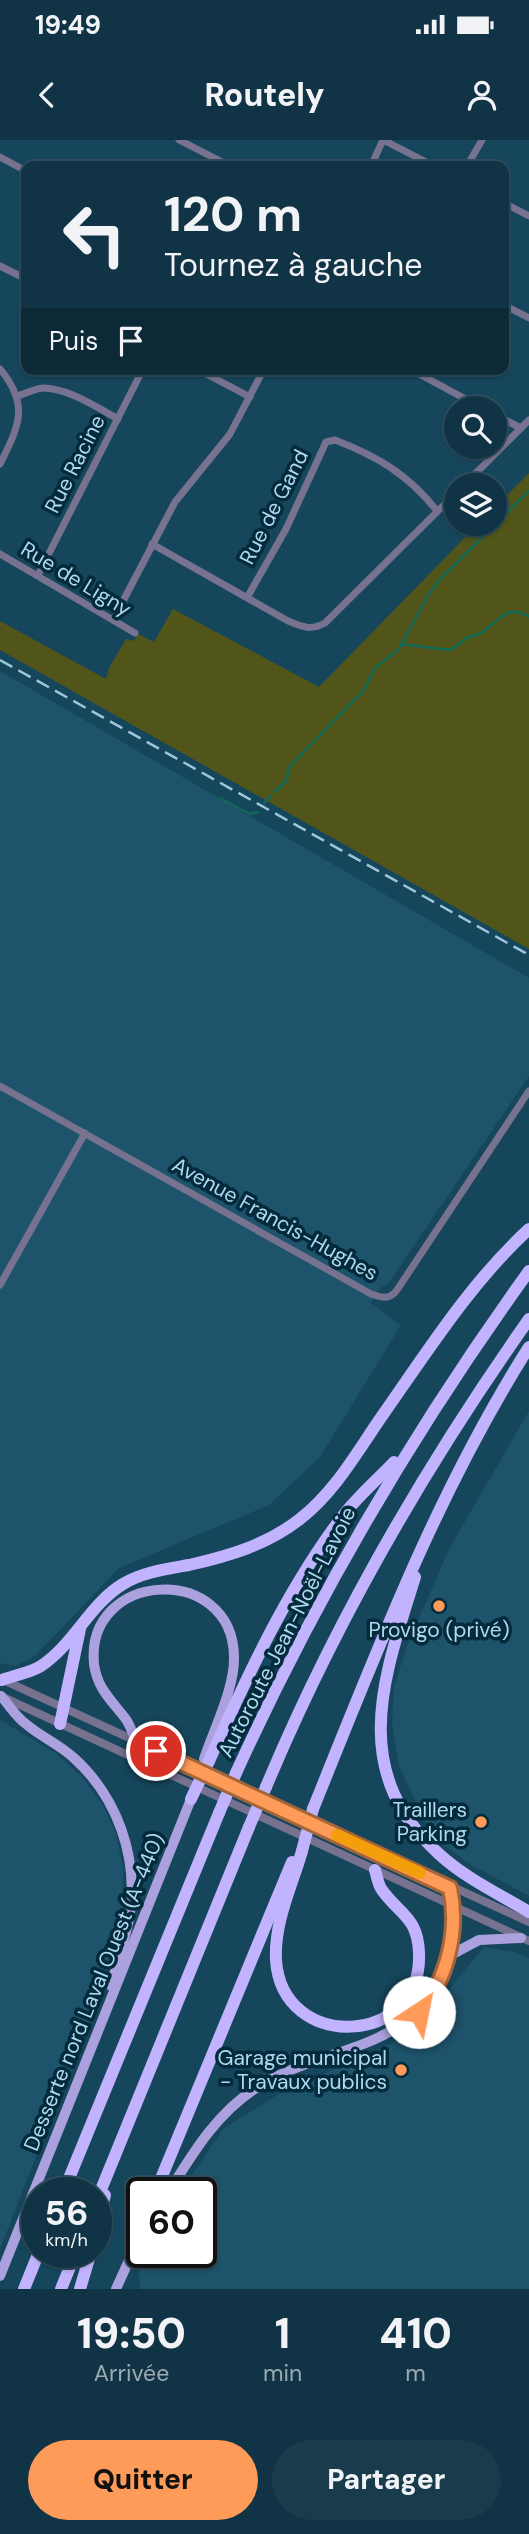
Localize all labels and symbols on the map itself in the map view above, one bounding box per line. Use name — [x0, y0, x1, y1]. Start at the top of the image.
street label: Rue Racine — [38, 410, 112, 518]
street label: Rue de Gand — [233, 445, 315, 569]
street label: Rue de Ligny — [16, 535, 137, 623]
street label: Avenue Francis-Hughes — [167, 1151, 383, 1287]
street label: Autoroute Jean-Noël-Lavoie — [211, 1502, 363, 1762]
marker: Provigo (privé) — [431, 1598, 447, 1614]
place label: Provigo (privé) — [368, 1616, 510, 1644]
pin — [126, 1721, 186, 1781]
place label: Traillers Parking — [393, 1796, 467, 1848]
marker: Traillers Parking — [473, 1814, 489, 1830]
street label: Desserte nord Laval Ouest (A-440) — [17, 1829, 171, 2155]
position arrow — [382, 1975, 456, 2049]
place label: Garage municipal - Travaux publics — [218, 2044, 387, 2096]
marker: Garage municipal - Travaux publics — [393, 2062, 409, 2078]
speed limit sign: 60 — [126, 2177, 217, 2268]

